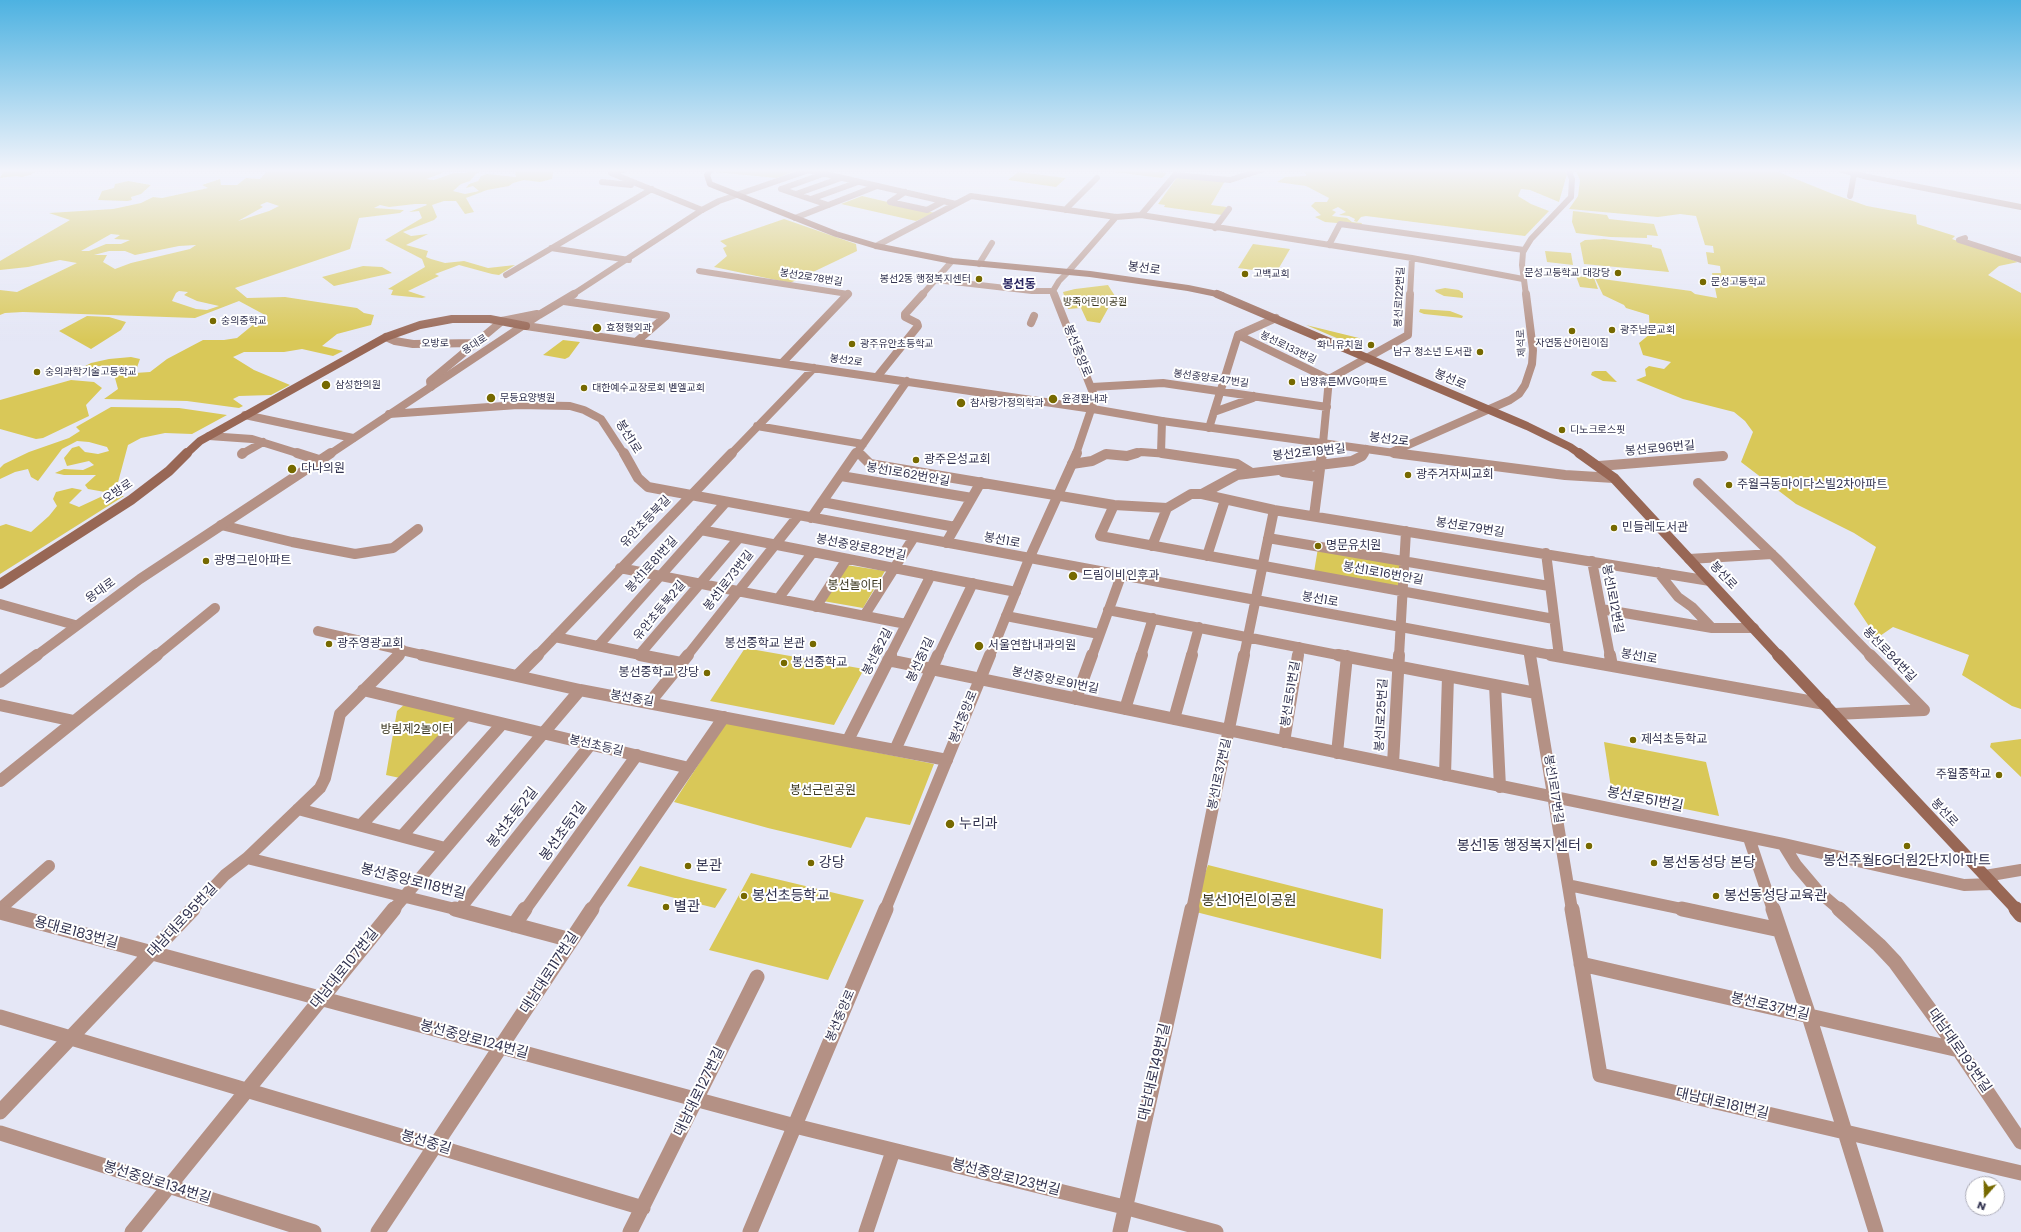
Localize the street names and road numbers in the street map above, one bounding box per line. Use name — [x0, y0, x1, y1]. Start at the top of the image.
street label: 봉선로 — [1127, 260, 1161, 278]
street label: 봉선로122번길 — [1392, 266, 1408, 328]
street label: 봉선2로78번길 — [779, 267, 843, 289]
street label: 봉선중앙로 — [1060, 323, 1094, 379]
street label: 봉선로133번길 — [1258, 329, 1318, 367]
street label: 제석로 — [1515, 329, 1529, 357]
street label: 용대로 — [460, 332, 490, 358]
street label: 오방로 — [421, 338, 449, 350]
street label: 봉선2로 — [829, 353, 863, 369]
street label: 봉선로 — [1432, 367, 1468, 393]
street label: 봉선중앙로47번길 — [1172, 368, 1250, 390]
street label: 봉선1로 — [612, 418, 644, 456]
street label: 봉선2로 — [1368, 430, 1410, 450]
street label: 봉선로96번길 — [1624, 439, 1696, 459]
street label: 봉선2로19번길 — [1272, 442, 1346, 464]
street label: 봉선1로62번안길 — [865, 461, 951, 489]
street label: 오방로 — [100, 477, 136, 507]
street label: 유안초등북길 — [618, 493, 674, 551]
street label: 봉선로79번길 — [1435, 515, 1505, 541]
street label: 봉선1로 — [982, 530, 1022, 552]
street label: 봉선중앙로82번길 — [815, 532, 907, 564]
street label: 봉선1로81번길 — [623, 534, 681, 596]
street label: 봉선1로73번길 — [701, 548, 757, 614]
street label: 봉선로 — [1706, 559, 1740, 593]
street label: 봉선1로16번안길 — [1342, 560, 1424, 588]
street label: 봉선1로12번길 — [1598, 563, 1626, 635]
street label: 용대로 — [83, 575, 119, 607]
street label: 유안초등북2길 — [631, 578, 689, 644]
street label: 봉선1로 — [1301, 590, 1339, 610]
street label: 봉선로84번길 — [1859, 625, 1919, 685]
street label: 봉선중2길 — [860, 626, 896, 678]
street label: 봉선중1길 — [904, 635, 938, 685]
street label: 봉선1로 — [1620, 647, 1658, 667]
street label: 봉선로51번길 — [1279, 660, 1303, 728]
street label: 봉선중앙로91번길 — [1010, 665, 1100, 697]
street label: 봉선1로25번길 — [1373, 678, 1391, 752]
street label: 봉선중길 — [609, 688, 655, 710]
street label: 봉선중앙로 — [947, 689, 981, 745]
street label: 봉선초등길 — [567, 733, 625, 759]
street label: 봉선1로37번길 — [1205, 737, 1235, 811]
street label: 봉선1로17번길 — [1540, 754, 1566, 824]
street label: 봉선초등2길 — [484, 784, 542, 852]
street label: 봉선로51번길 — [1605, 784, 1685, 816]
street label: 봉선로 — [1927, 796, 1961, 830]
street label: 봉선초등1길 — [537, 799, 591, 865]
street label: 봉선중앙로118번길 — [359, 861, 467, 903]
street label: 대남대로95번길 — [144, 881, 222, 961]
street label: 용대로183번길 — [32, 914, 120, 952]
street label: 대남대로107번길 — [308, 926, 382, 1012]
street label: 대남대로117번길 — [517, 929, 583, 1017]
street label: 봉선중앙로 — [824, 988, 858, 1044]
street label: 봉선로37번길 — [1729, 990, 1811, 1024]
street label: 대남대로193번길 — [1924, 1006, 1994, 1096]
street label: 봉선중앙로124번길 — [418, 1017, 530, 1063]
street label: 대남대로149번길 — [1136, 1022, 1174, 1122]
street label: 대남대로127번길 — [671, 1045, 729, 1139]
street label: 대남대로181번길 — [1674, 1085, 1770, 1123]
street label: 봉선중길 — [399, 1127, 453, 1159]
street label: 봉선중앙로123번길 — [950, 1156, 1062, 1200]
street label: 봉선중앙로134번길 — [101, 1159, 213, 1207]

